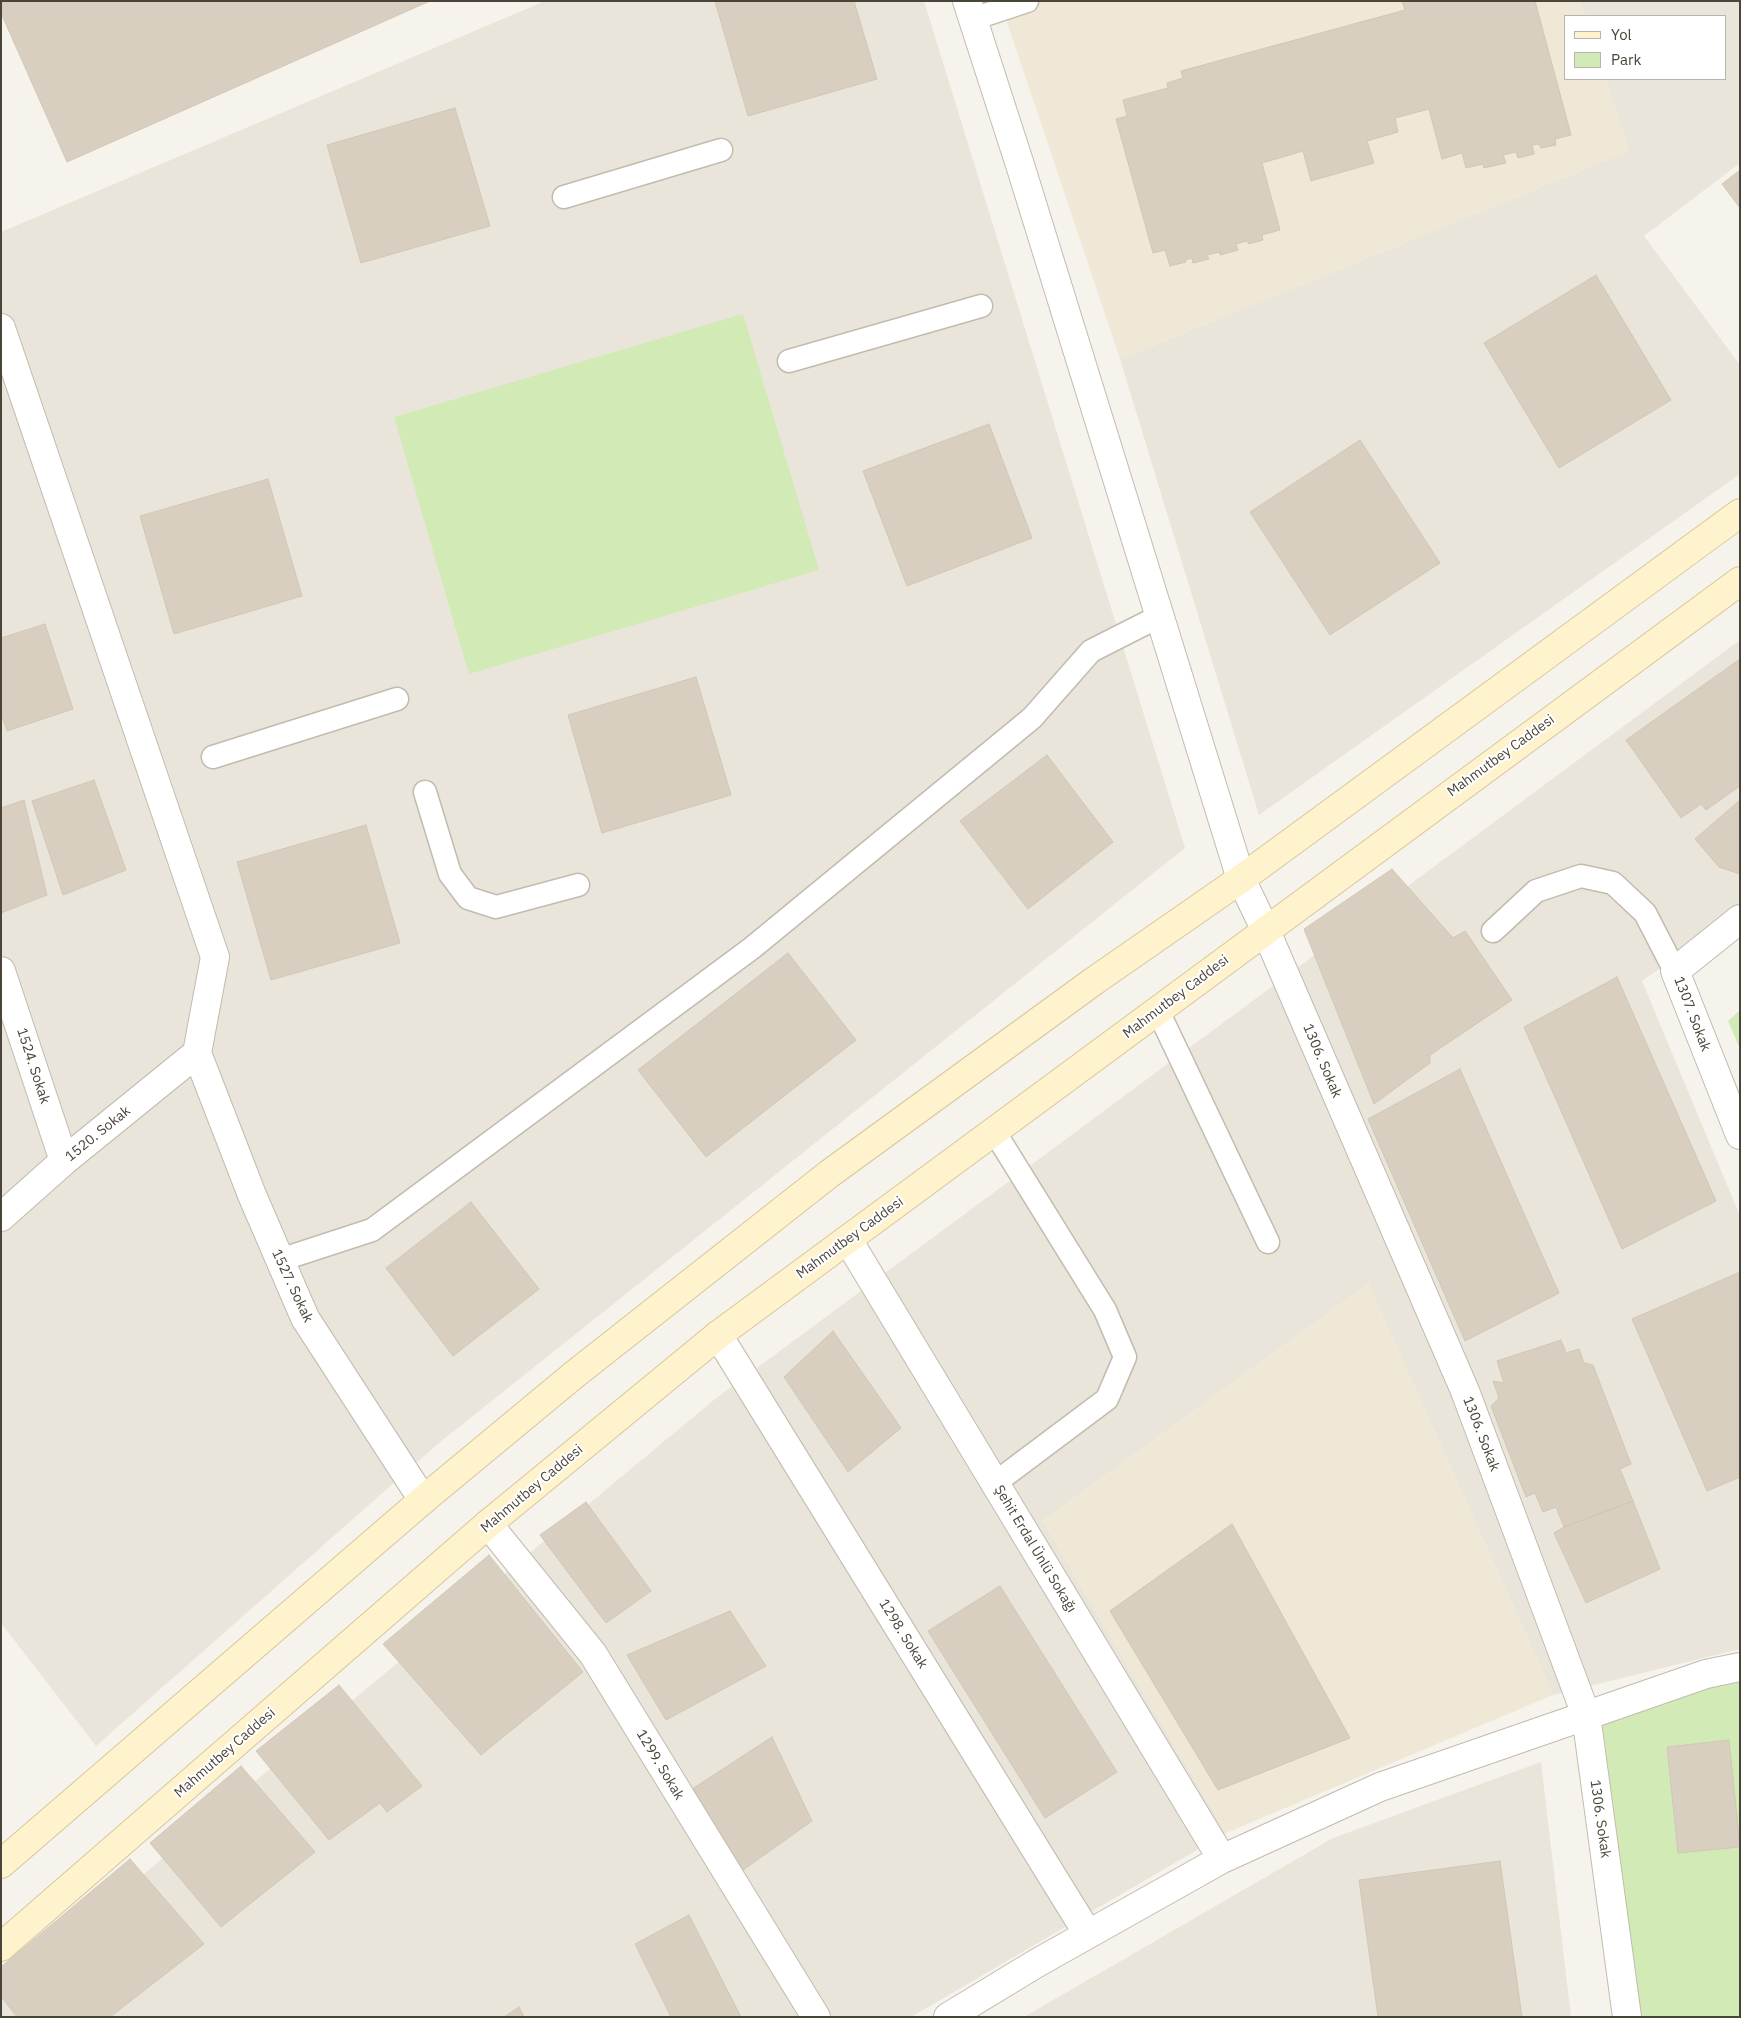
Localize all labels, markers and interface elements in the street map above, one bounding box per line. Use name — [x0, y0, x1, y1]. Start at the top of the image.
legend — [1564, 15, 1726, 80]
text: Yol — [1611, 25, 1632, 44]
text: Park — [1611, 50, 1641, 69]
street label: Mahmutbey Caddesi — [1444, 711, 1558, 801]
street label: Mahmutbey Caddesi — [1120, 952, 1232, 1042]
street label: 1307. Sokak — [1670, 974, 1714, 1054]
street label: 1306. Sokak — [1299, 1021, 1345, 1101]
street label: 1524. Sokak — [13, 1026, 53, 1106]
street label: 1520. Sokak — [62, 1103, 134, 1165]
street label: Mahmutbey Caddesi — [793, 1193, 907, 1283]
street label: 1527. Sokak — [268, 1247, 316, 1325]
street label: 1306. Sokak — [1459, 1394, 1503, 1474]
street label: Mahmutbey Caddesi — [477, 1441, 587, 1537]
street label: Şehit Erdal Ünlü Sokağı — [990, 1482, 1080, 1616]
street label: 1298. Sokak — [875, 1596, 931, 1672]
street label: Mahmutbey Caddesi — [171, 1705, 279, 1801]
street label: 1299. Sokak — [632, 1727, 688, 1803]
street label: 1306. Sokak — [1586, 1779, 1614, 1859]

